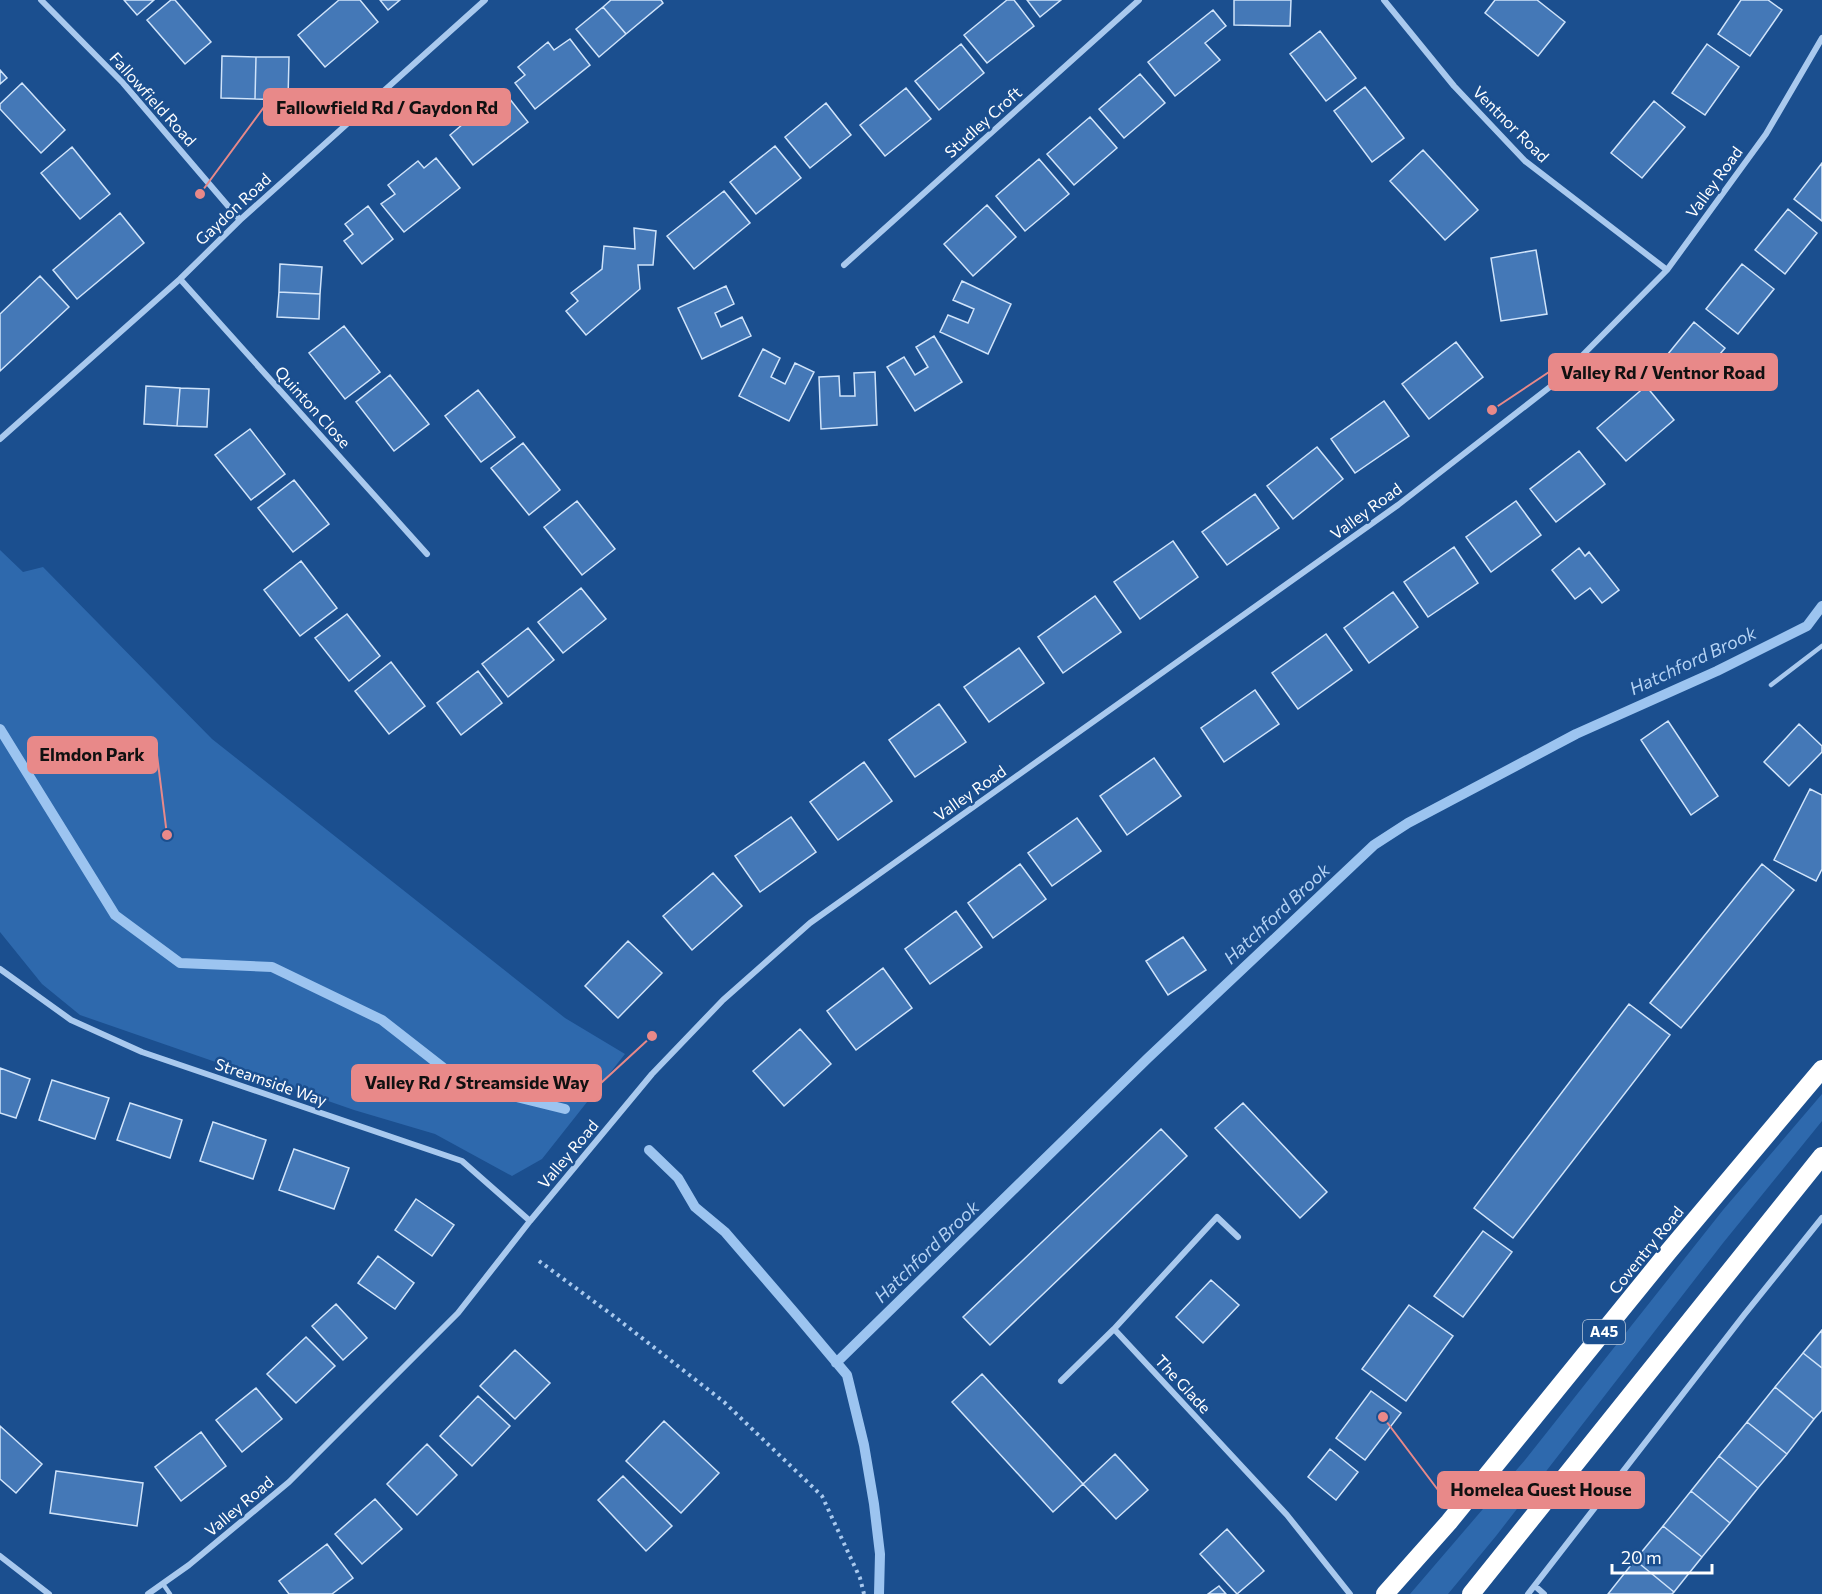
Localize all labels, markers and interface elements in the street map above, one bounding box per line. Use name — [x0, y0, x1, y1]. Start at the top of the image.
street label: Fallowfield Road — [106, 48, 201, 150]
street label: Studley Croft — [940, 82, 1025, 161]
street label: Ventnor Road — [1469, 82, 1553, 166]
callout: Fallowfield Rd / Gaydon Rd — [264, 89, 510, 125]
text: Fallowfield Rd / Gaydon Rd — [276, 96, 498, 118]
street label: Valley Road — [1681, 142, 1746, 221]
street label: Gaydon Road — [191, 169, 274, 248]
callout: Valley Rd / Ventnor Road — [1549, 354, 1777, 390]
text: Valley Rd / Ventnor Road — [1561, 361, 1765, 383]
street label: Quinton Close — [272, 362, 355, 452]
street label: Valley Road — [1326, 478, 1405, 543]
water label: Hatchford Brook — [1626, 621, 1761, 699]
callout: Elmdon Park — [28, 737, 157, 773]
text: Elmdon Park — [39, 743, 145, 765]
street label: Valley Road — [930, 761, 1009, 824]
water label: Hatchford Brook — [1219, 858, 1335, 968]
street label: Streamside Way — [213, 1054, 329, 1110]
callout: Valley Rd / Streamside Way — [352, 1065, 601, 1101]
text: Valley Rd / Streamside Way — [365, 1071, 590, 1093]
street label: Valley Road — [533, 1116, 602, 1192]
water label: Hatchford Brook — [869, 1195, 984, 1307]
street label: Coventry Road — [1604, 1202, 1687, 1297]
road number: A45 — [1583, 1320, 1625, 1344]
street label: The Glade — [1152, 1351, 1215, 1417]
street label: Valley Road — [201, 1471, 277, 1540]
callout: Homelea Guest House — [1438, 1472, 1644, 1508]
text: Homelea Guest House — [1450, 1478, 1632, 1500]
scale bar — [1612, 1537, 1712, 1575]
text: 20 m — [1621, 1546, 1662, 1568]

